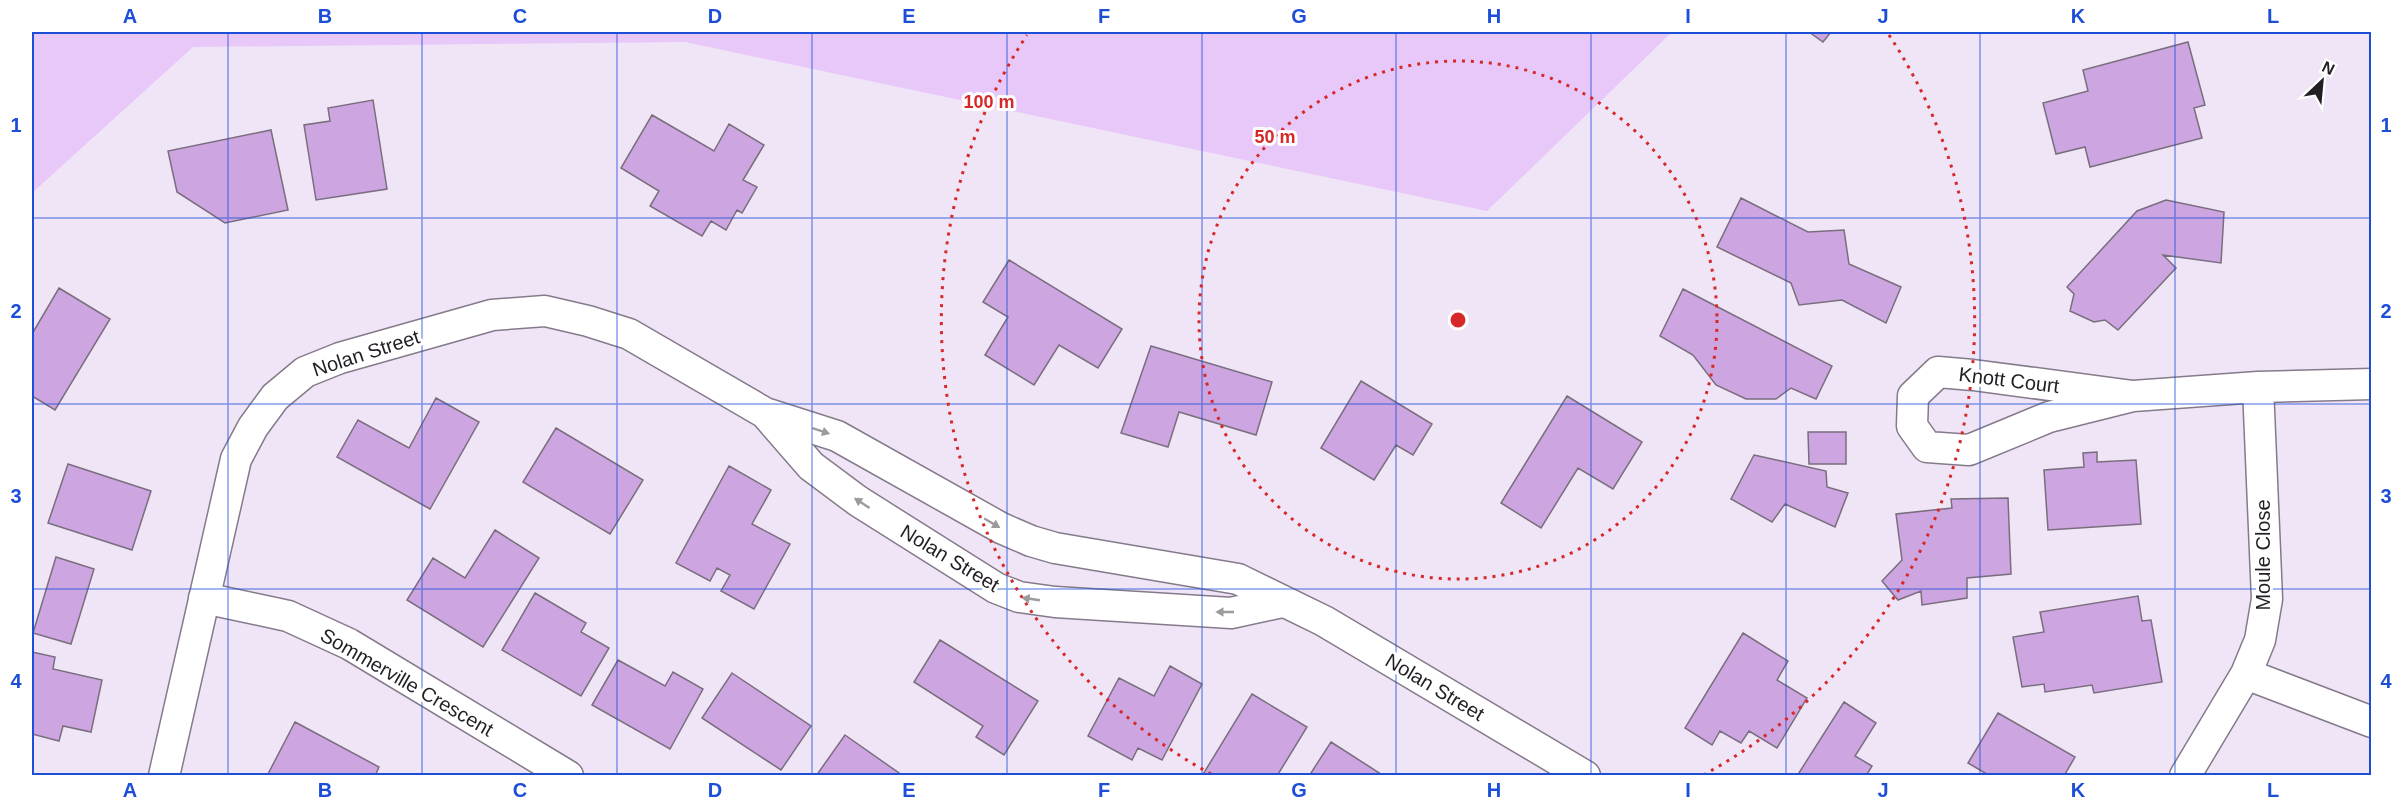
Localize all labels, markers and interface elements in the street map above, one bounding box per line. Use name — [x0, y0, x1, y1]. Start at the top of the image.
text: A — [123, 5, 137, 27]
text: B — [318, 5, 332, 27]
text: C — [513, 5, 527, 27]
text: D — [708, 5, 722, 27]
text: E — [902, 5, 916, 27]
text: F — [1098, 5, 1110, 27]
text: G — [1291, 5, 1307, 27]
text: H — [1487, 5, 1501, 27]
text: I — [1685, 5, 1691, 27]
text: J — [1877, 5, 1889, 27]
text: K — [2071, 5, 2086, 27]
text: L — [2267, 5, 2279, 27]
north arrow — [2292, 51, 2352, 111]
text: N — [2319, 58, 2337, 78]
text: 100 m — [963, 92, 1015, 112]
text: 1 — [10, 114, 22, 136]
text: 1 — [2380, 114, 2392, 136]
text: 50 m — [1254, 127, 1296, 147]
text: 2 — [10, 300, 22, 322]
text: 2 — [2380, 300, 2392, 322]
centre of rings — [1448, 310, 1468, 330]
street label: Nolan Street — [310, 325, 423, 381]
street label: Knott Court — [1957, 363, 2061, 397]
one-way arrow — [812, 427, 830, 436]
text: 3 — [10, 485, 22, 507]
text: 3 — [2380, 485, 2392, 507]
one-way arrow — [854, 498, 870, 509]
street label: Moule Close — [2252, 499, 2274, 611]
one-way arrow — [984, 517, 1000, 528]
street label: Nolan Street — [897, 520, 1004, 596]
one-way arrow — [1021, 594, 1040, 603]
one-way arrow — [1216, 607, 1235, 617]
street label: Sommerville Crescent — [317, 624, 498, 741]
street label: Nolan Street — [1382, 649, 1489, 725]
text: 4 — [10, 670, 22, 692]
text: 4 — [2380, 670, 2392, 692]
text: A — [123, 779, 137, 801]
text: B — [318, 779, 332, 801]
text: C — [513, 779, 527, 801]
text: D — [708, 779, 722, 801]
text: E — [902, 779, 916, 801]
text: F — [1098, 779, 1110, 801]
text: G — [1291, 779, 1307, 801]
text: H — [1487, 779, 1501, 801]
text: I — [1685, 779, 1691, 801]
text: J — [1877, 779, 1889, 801]
text: K — [2071, 779, 2086, 801]
text: L — [2267, 779, 2279, 801]

